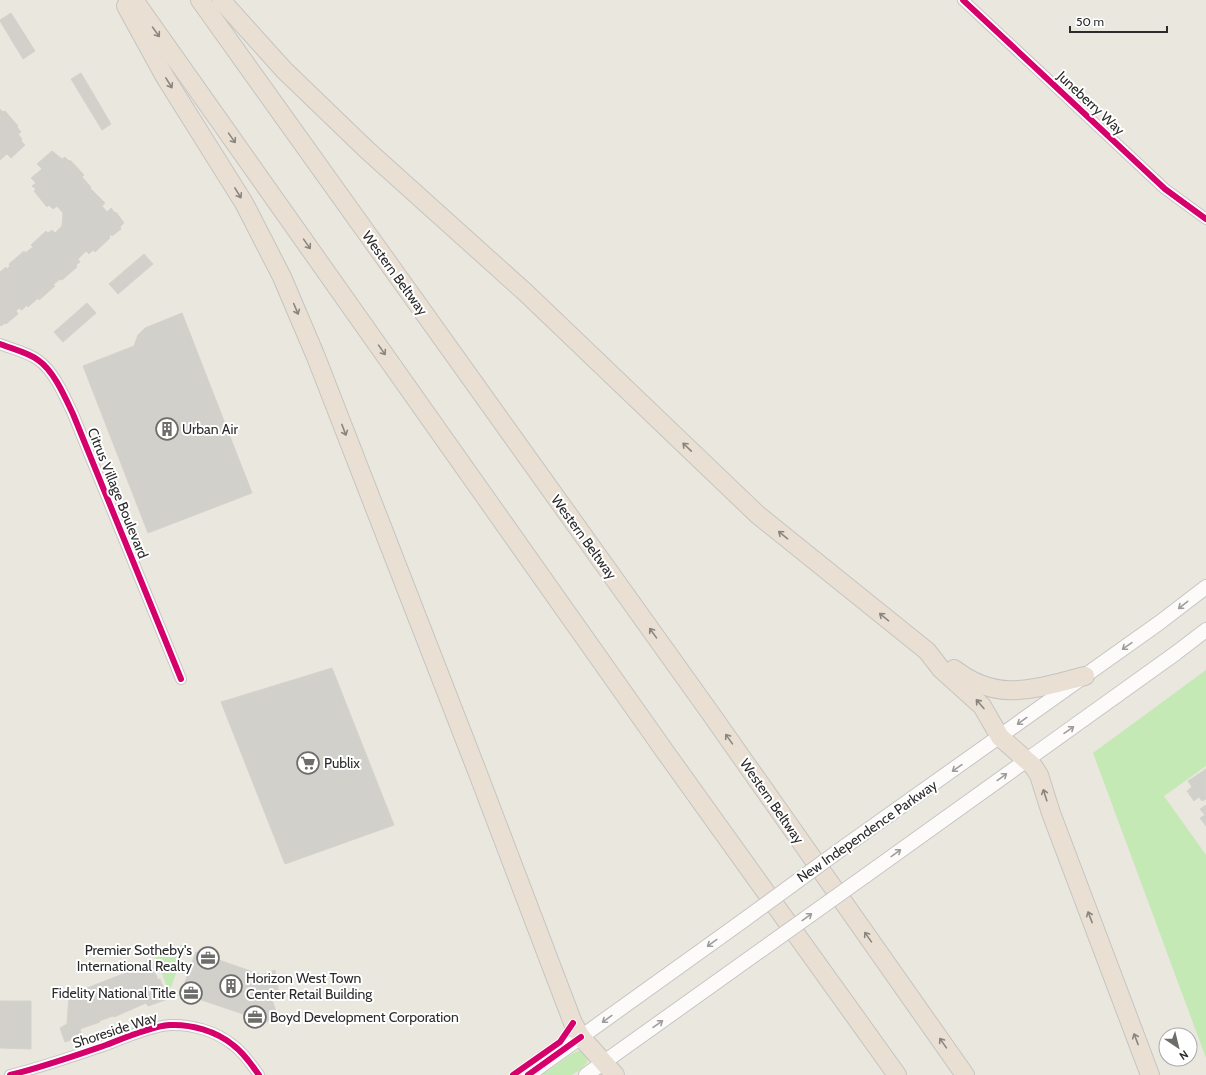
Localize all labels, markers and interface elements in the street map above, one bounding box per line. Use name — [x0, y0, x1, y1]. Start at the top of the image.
scale bar — [1070, 8, 1167, 34]
text: 50 m — [1076, 14, 1104, 29]
one-way arrow — [152, 26, 160, 37]
street label: Juneberry Way — [1053, 66, 1129, 139]
one-way arrow — [165, 77, 173, 88]
one-way arrow — [228, 132, 236, 143]
one-way arrow — [234, 187, 242, 198]
street label: Western Beltway — [358, 227, 432, 319]
one-way arrow — [303, 238, 311, 249]
one-way arrow — [293, 303, 300, 315]
one-way arrow — [378, 344, 386, 355]
building icon: Urban Air — [154, 416, 180, 442]
place label: Urban Air — [182, 420, 238, 438]
one-way arrow — [341, 423, 349, 435]
street label: Citrus Village Boulevard — [84, 425, 152, 561]
one-way arrow — [682, 442, 692, 452]
street label: Western Beltway — [547, 491, 621, 583]
one-way arrow — [777, 531, 788, 540]
one-way arrow — [1177, 601, 1188, 609]
one-way arrow — [879, 612, 890, 621]
one-way arrow — [649, 628, 657, 639]
one-way arrow — [1122, 642, 1133, 650]
one-way arrow — [975, 699, 984, 709]
one-way arrow — [1016, 717, 1027, 726]
one-way arrow — [1063, 725, 1074, 734]
one-way arrow — [725, 734, 733, 745]
supermarket icon: Publix — [295, 750, 321, 776]
place label: Publix — [324, 754, 360, 772]
street label: Western Beltway — [736, 755, 808, 847]
one-way arrow — [952, 764, 963, 772]
one-way arrow — [996, 773, 1007, 781]
street label: New Independence Parkway — [793, 776, 941, 886]
one-way arrow — [1041, 789, 1048, 802]
one-way arrow — [891, 849, 902, 857]
one-way arrow — [1085, 911, 1093, 923]
one-way arrow — [801, 913, 812, 921]
one-way arrow — [864, 932, 872, 943]
one-way arrow — [707, 939, 718, 947]
place label: Premier Sotheby's International Realty — [77, 941, 192, 975]
office icon: Premier Sotheby's International Realty — [195, 945, 221, 971]
place label: Horizon West Town Center Retail Building — [246, 969, 373, 1003]
building icon: Horizon West Town Center Retail Building — [218, 973, 244, 999]
office icon: Fidelity National Title — [178, 980, 204, 1006]
place label: Fidelity National Title — [52, 984, 176, 1002]
office icon: Boyd Development Corporation — [242, 1004, 268, 1030]
street label: Shoreside Way — [70, 1008, 160, 1052]
place label: Boyd Development Corporation — [270, 1008, 459, 1026]
one-way arrow — [601, 1015, 612, 1023]
one-way arrow — [653, 1019, 664, 1028]
north arrow — [1158, 1027, 1198, 1067]
one-way arrow — [1132, 1032, 1139, 1045]
one-way arrow — [939, 1038, 947, 1049]
text: N — [1177, 1047, 1191, 1063]

